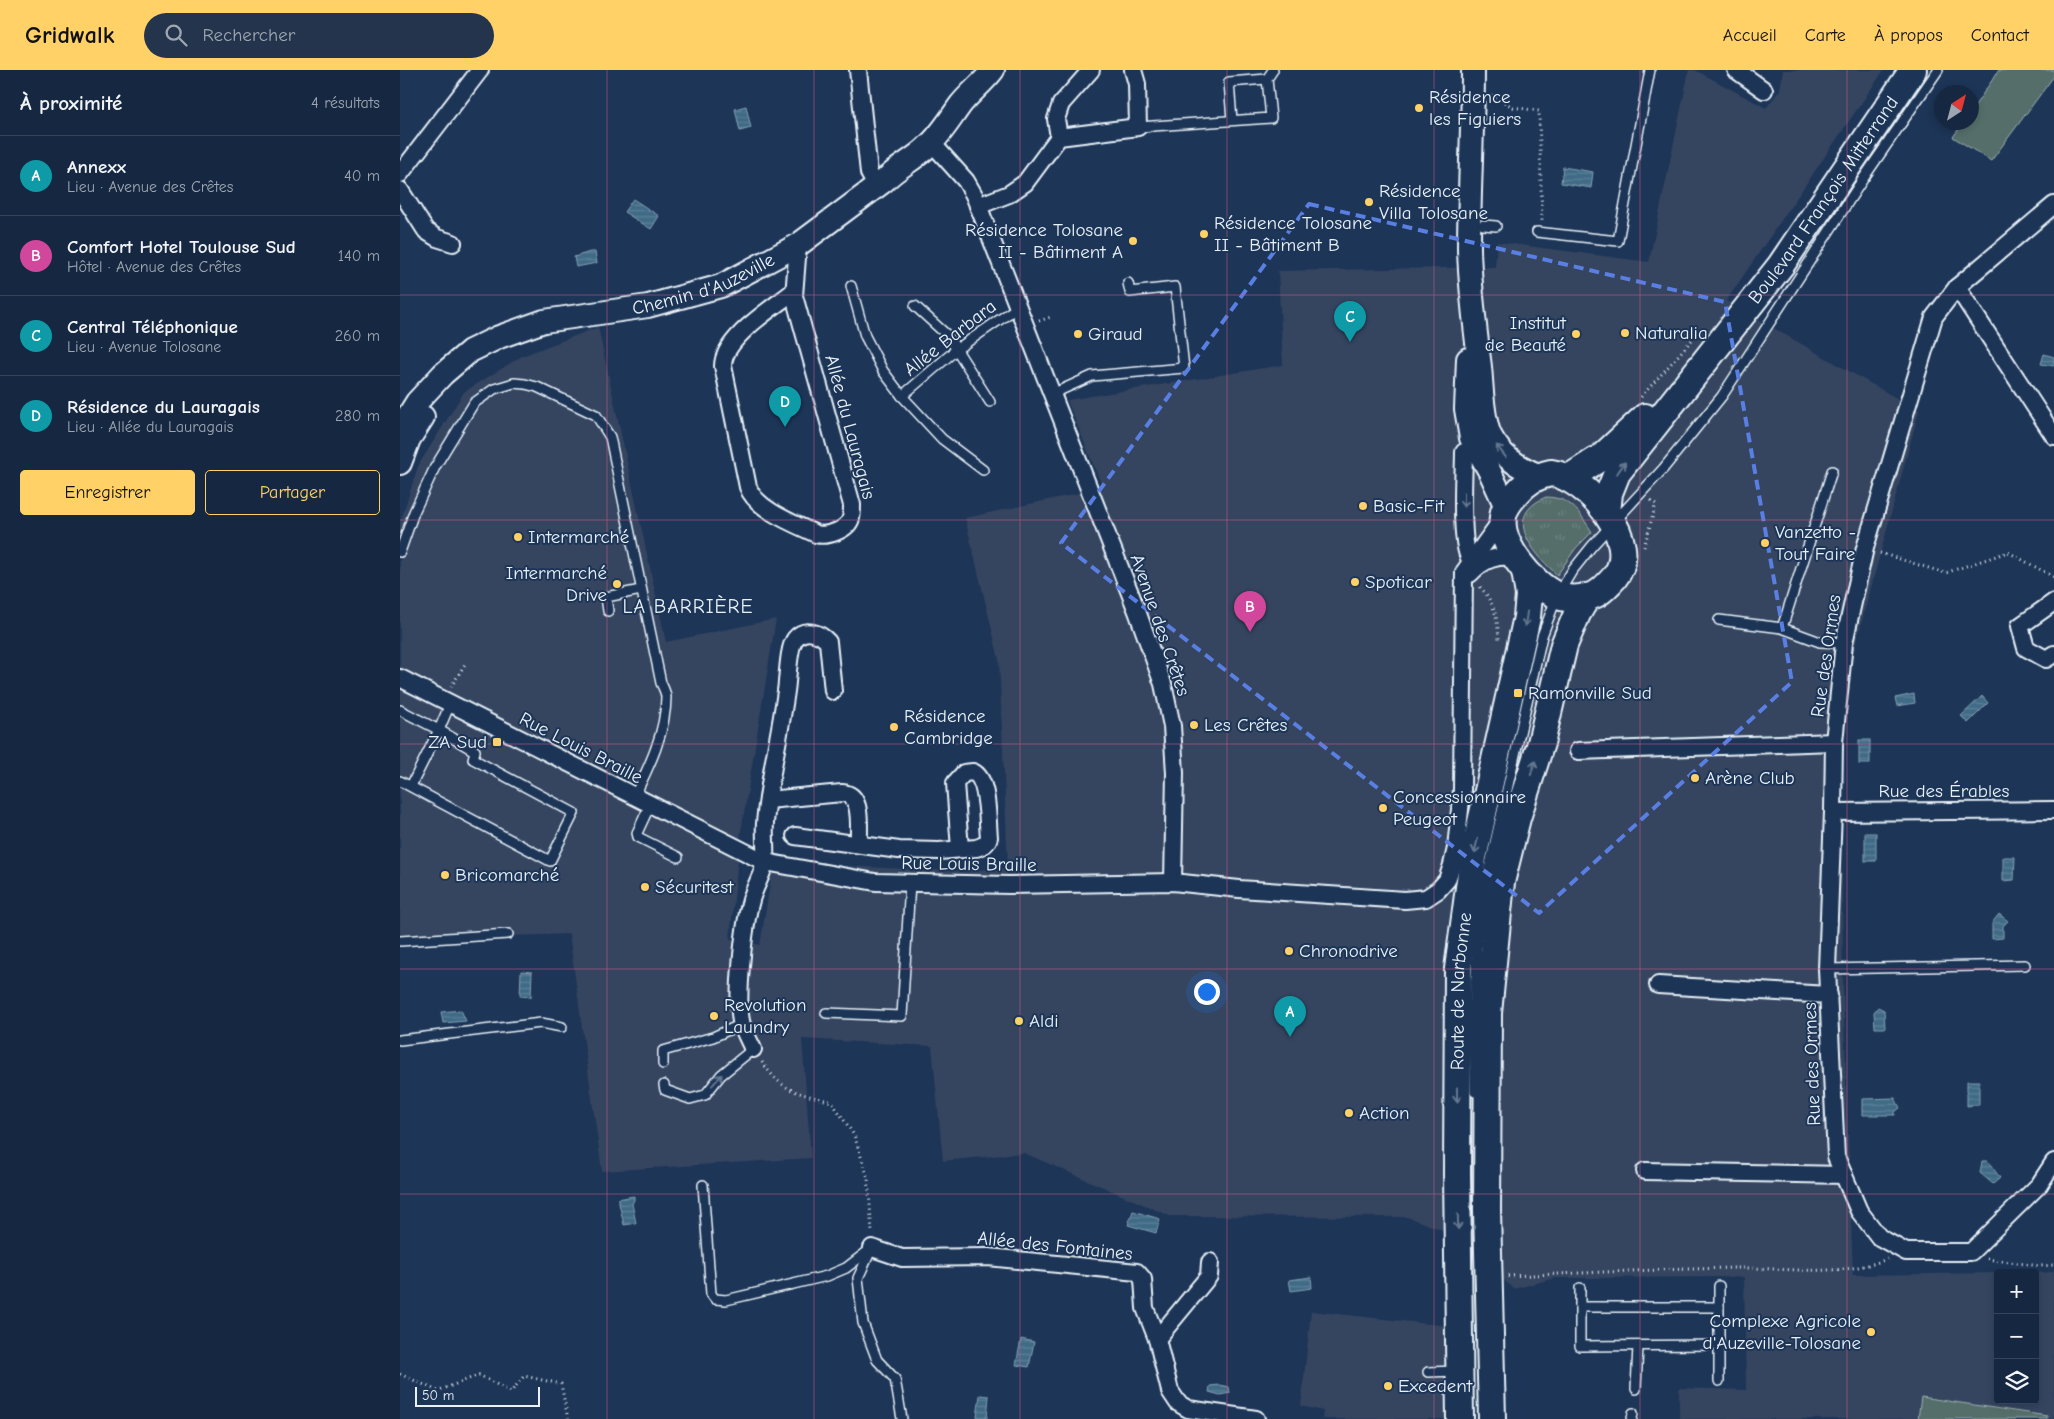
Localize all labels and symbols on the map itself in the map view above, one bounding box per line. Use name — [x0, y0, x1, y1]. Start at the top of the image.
north arrow — [1934, 85, 1979, 130]
place label: Résidence les Figuiers — [1429, 86, 1521, 130]
street label: Boulevard François Mitterrand — [1744, 92, 1903, 308]
marker: Résidence les Figuiers — [1413, 102, 1425, 114]
place label: Résidence Villa Tolosane — [1379, 180, 1488, 224]
marker: Résidence Villa Tolosane — [1363, 196, 1375, 208]
place label: Résidence Tolosane II - Bâtiment B — [1214, 212, 1372, 256]
place label: Résidence Tolosane II - Bâtiment A — [965, 219, 1123, 263]
marker: Résidence Tolosane II - Bâtiment B — [1198, 228, 1210, 240]
marker: Résidence Tolosane II - Bâtiment A — [1127, 235, 1139, 247]
street label: Chemin d'Auzeville — [631, 249, 778, 319]
street label: Allée Barbara — [900, 295, 1000, 381]
pin: C — [1334, 301, 1366, 342]
place label: Institut de Beauté — [1485, 312, 1567, 356]
place label: Naturalia — [1635, 322, 1708, 344]
place label: Giraud — [1088, 323, 1143, 345]
marker: Naturalia — [1619, 327, 1631, 339]
marker: Giraud — [1072, 328, 1084, 340]
marker: Institut de Beauté — [1570, 328, 1582, 340]
street label: Allée du Lauragais — [820, 352, 880, 502]
pin: D — [769, 386, 801, 427]
one-way arrow — [1496, 444, 1506, 458]
one-way arrow — [1616, 462, 1627, 475]
one-way arrow — [1459, 492, 1469, 508]
place label: Basic-Fit — [1373, 495, 1445, 517]
marker: Basic-Fit — [1357, 500, 1369, 512]
place label: Vanzetto - Tout Faire — [1775, 521, 1856, 565]
place label: Intermarché — [528, 526, 629, 548]
marker: Intermarché — [512, 531, 524, 543]
marker: Vanzetto - Tout Faire — [1759, 537, 1771, 549]
street label: Avenue des Crêtes — [1125, 551, 1195, 699]
place label: Intermarché Drive — [506, 562, 607, 606]
place label: Spoticar — [1365, 571, 1432, 593]
marker: Spoticar — [1349, 576, 1361, 588]
marker: Intermarché Drive — [611, 578, 623, 590]
pin: B — [1234, 591, 1266, 632]
street label: Rue des Ormes — [1807, 593, 1846, 719]
district label: LA BARRIÈRE — [622, 595, 754, 618]
one-way arrow — [1521, 611, 1531, 627]
place label: Ramonville Sud — [1528, 682, 1652, 704]
marker: Ramonville Sud — [1512, 687, 1524, 699]
place label: Résidence Cambridge — [904, 705, 993, 749]
street label: Rue Louis Braille — [516, 707, 646, 789]
place label: Les Crêtes — [1204, 714, 1288, 736]
marker: Les Crêtes — [1188, 719, 1200, 731]
marker: Résidence Cambridge — [888, 721, 900, 733]
place label: ZA Sud — [428, 731, 487, 753]
marker: ZA Sud — [491, 736, 503, 748]
one-way arrow — [1528, 760, 1538, 776]
place label: Arène Club — [1705, 767, 1795, 789]
marker: Arène Club — [1689, 772, 1701, 784]
street label: Rue des Érables — [1879, 780, 2010, 802]
place label: Concessionnaire Peugeot — [1393, 786, 1526, 830]
marker: Concessionnaire Peugeot — [1377, 802, 1389, 814]
one-way arrow — [1471, 837, 1480, 853]
street label: Rue Louis Braille — [901, 852, 1037, 876]
place label: Bricomarché — [455, 864, 559, 886]
marker: Bricomarché — [439, 869, 451, 881]
place label: Sécuritest — [655, 876, 734, 898]
marker: Sécuritest — [639, 881, 651, 893]
street label: Route de Narbonne — [1447, 911, 1477, 1070]
place label: Chronodrive — [1299, 940, 1398, 962]
marker: Chronodrive — [1283, 945, 1295, 957]
your location — [1194, 979, 1220, 1005]
place label: Revolution Laundry — [724, 994, 806, 1038]
pin: A — [1274, 996, 1306, 1037]
street label: Rue des Ormes — [1799, 1002, 1825, 1126]
marker: Revolution Laundry — [708, 1010, 720, 1022]
place label: Aldi — [1029, 1010, 1059, 1032]
marker: Aldi — [1013, 1015, 1025, 1027]
one-way arrow — [711, 1074, 723, 1087]
one-way arrow — [1452, 1086, 1462, 1102]
place label: Action — [1359, 1102, 1410, 1124]
marker: Action — [1343, 1107, 1355, 1119]
one-way arrow — [1453, 1214, 1462, 1230]
street label: Allée des Fontaines — [976, 1227, 1134, 1265]
place label: Complexe Agricole d'Auzeville-Tolosane — [1703, 1310, 1861, 1354]
marker: Complexe Agricole d'Auzeville-Tolosane — [1865, 1326, 1877, 1338]
place label: Excedent — [1398, 1375, 1473, 1397]
marker: Excedent — [1382, 1380, 1394, 1392]
scale bar — [415, 1384, 540, 1407]

